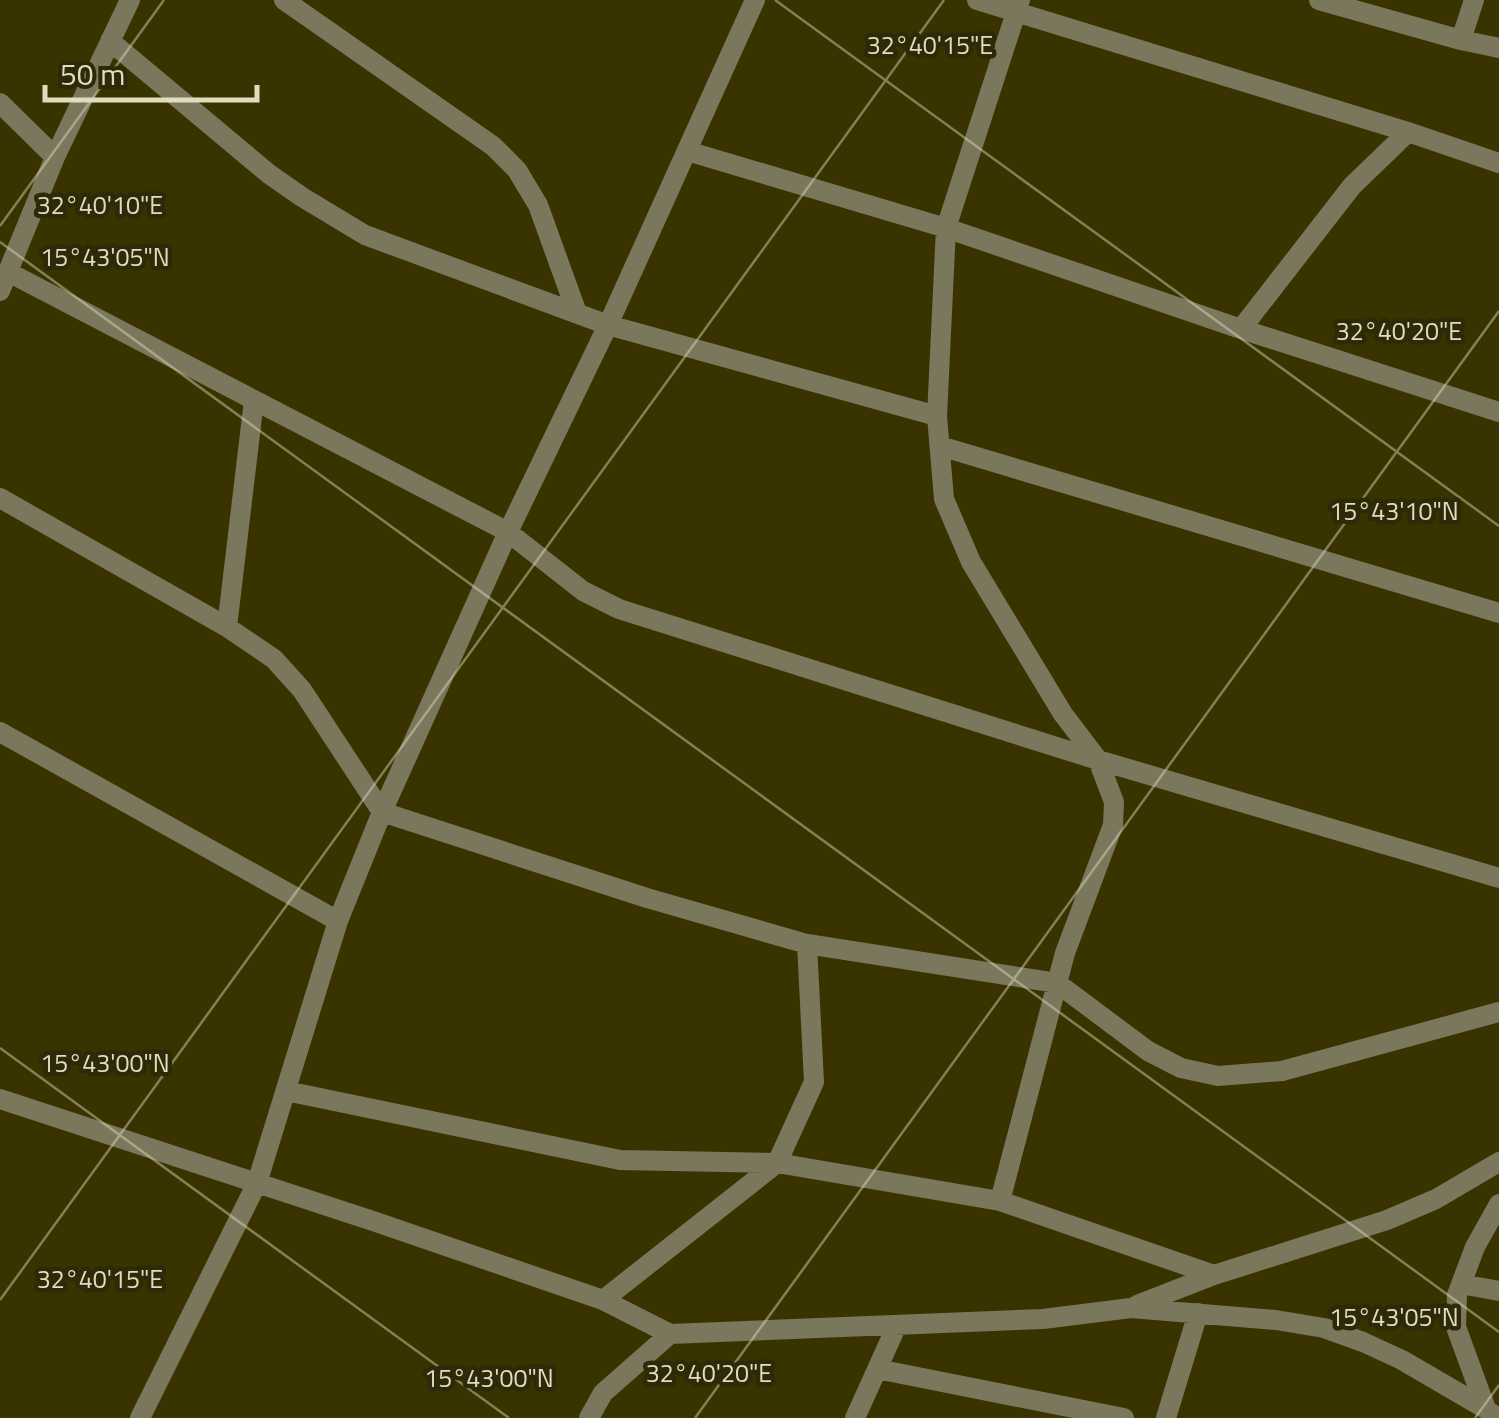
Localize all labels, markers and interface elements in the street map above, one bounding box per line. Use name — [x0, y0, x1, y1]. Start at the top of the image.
text: 32°40'15"E — [867, 26, 993, 64]
scale bar — [45, 40, 258, 102]
text: 50 m — [60, 51, 125, 97]
text: 32°40'10"E — [37, 186, 163, 224]
text: 15°43'05"N — [40, 238, 170, 276]
text: 32°40'20"E — [1336, 312, 1462, 350]
text: 15°43'10"N — [1329, 492, 1459, 530]
text: 15°43'00"N — [40, 1044, 170, 1082]
text: 32°40'15"E — [37, 1260, 163, 1298]
text: 15°43'05"N — [1329, 1298, 1459, 1336]
text: 32°40'20"E — [646, 1354, 772, 1392]
text: 15°43'00"N — [424, 1359, 554, 1397]

